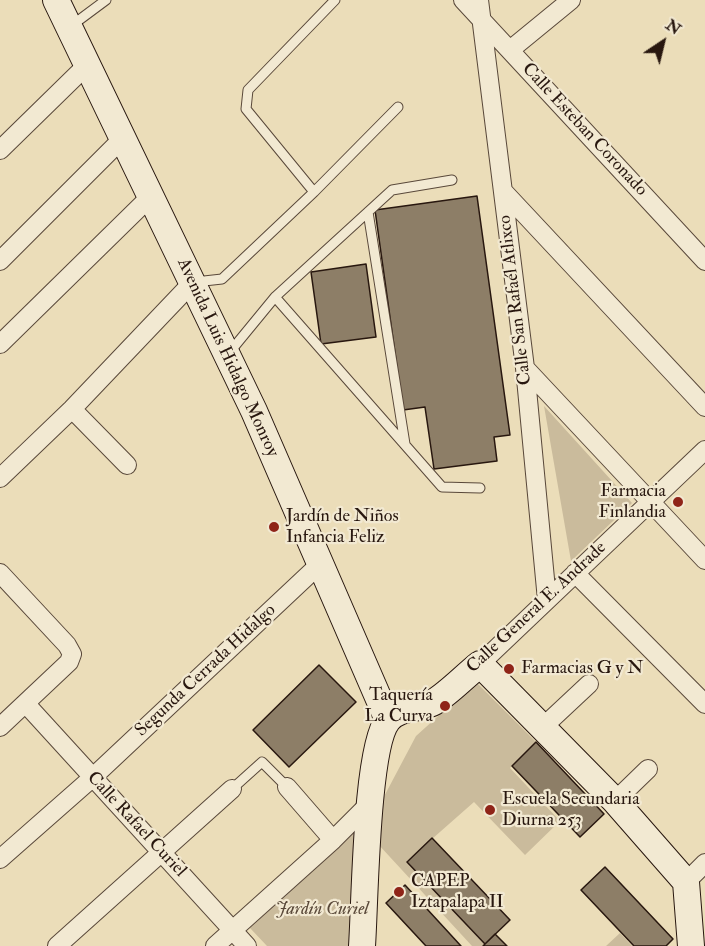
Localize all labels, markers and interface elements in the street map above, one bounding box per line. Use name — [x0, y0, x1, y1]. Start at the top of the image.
north arrow — [633, 12, 693, 72]
text: N — [662, 15, 685, 40]
street label: Calle Esteban Coronado — [517, 59, 651, 201]
street label: Calle San Rafaél Atlixco — [495, 214, 537, 386]
street label: Avenida Luis Hidalgo Monroy — [171, 255, 283, 461]
place label: Farmacia Finlandia — [598, 481, 666, 524]
marker: Farmacia Finlandia — [671, 495, 685, 509]
place label: Jardín de Niños Infancia Feliz — [286, 506, 399, 548]
marker: Jardín de Niños Infancia Feliz — [267, 520, 281, 534]
street label: Calle General E. Andrade — [463, 538, 611, 678]
street label: Segunda Cerrada Hidalgo — [131, 600, 281, 742]
place label: Farmacias G y N — [521, 658, 643, 680]
marker: Farmacias G y N — [502, 662, 516, 676]
place label: Taquería La Curva — [364, 685, 433, 728]
marker: Taquería La Curva — [438, 699, 452, 713]
street label: Calle Rafael Curiel — [82, 768, 190, 882]
place label: Escuela Secundaria Diurna 253 — [502, 789, 640, 832]
marker: Escuela Secundaria Diurna 253 — [483, 803, 497, 817]
place label: CAPEP Iztapalapa II — [411, 871, 504, 914]
marker: CAPEP Iztapalapa II — [392, 885, 406, 899]
park label: Jardín Curiel — [275, 899, 369, 921]

